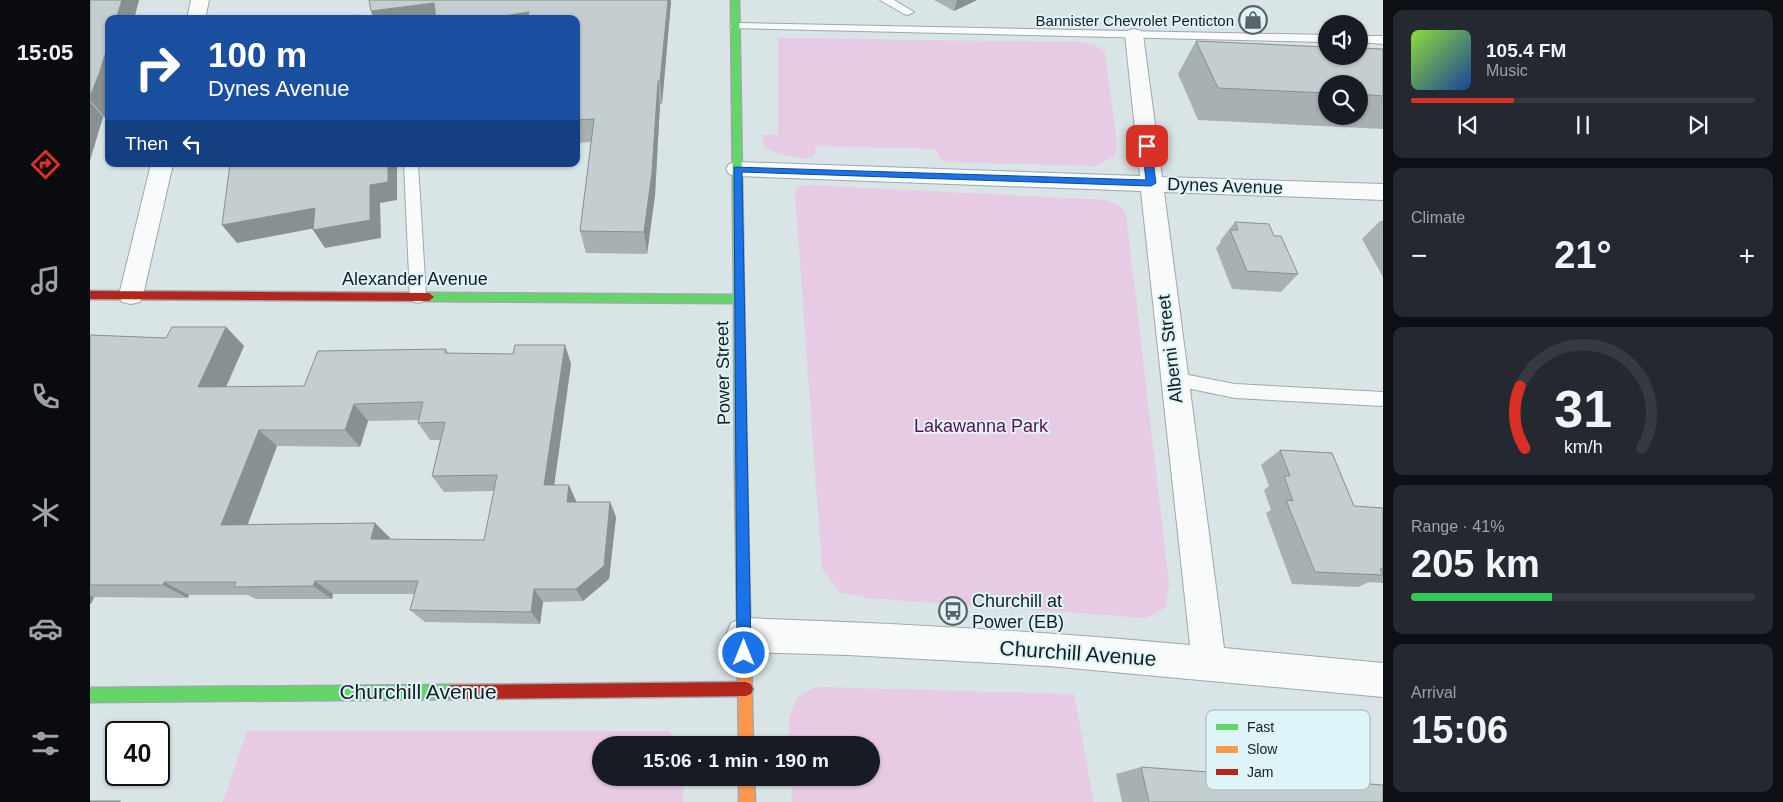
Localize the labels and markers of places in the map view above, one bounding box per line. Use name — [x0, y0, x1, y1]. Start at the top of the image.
shop icon: Bannister Chevrolet Penticton — [1238, 5, 1268, 35]
place label: Bannister Chevrolet Penticton — [1036, 12, 1234, 29]
pin — [1126, 125, 1168, 167]
place label: Churchill at Power (EB) — [972, 591, 1064, 632]
bus stop icon: Churchill at Power (EB) — [938, 596, 968, 626]

